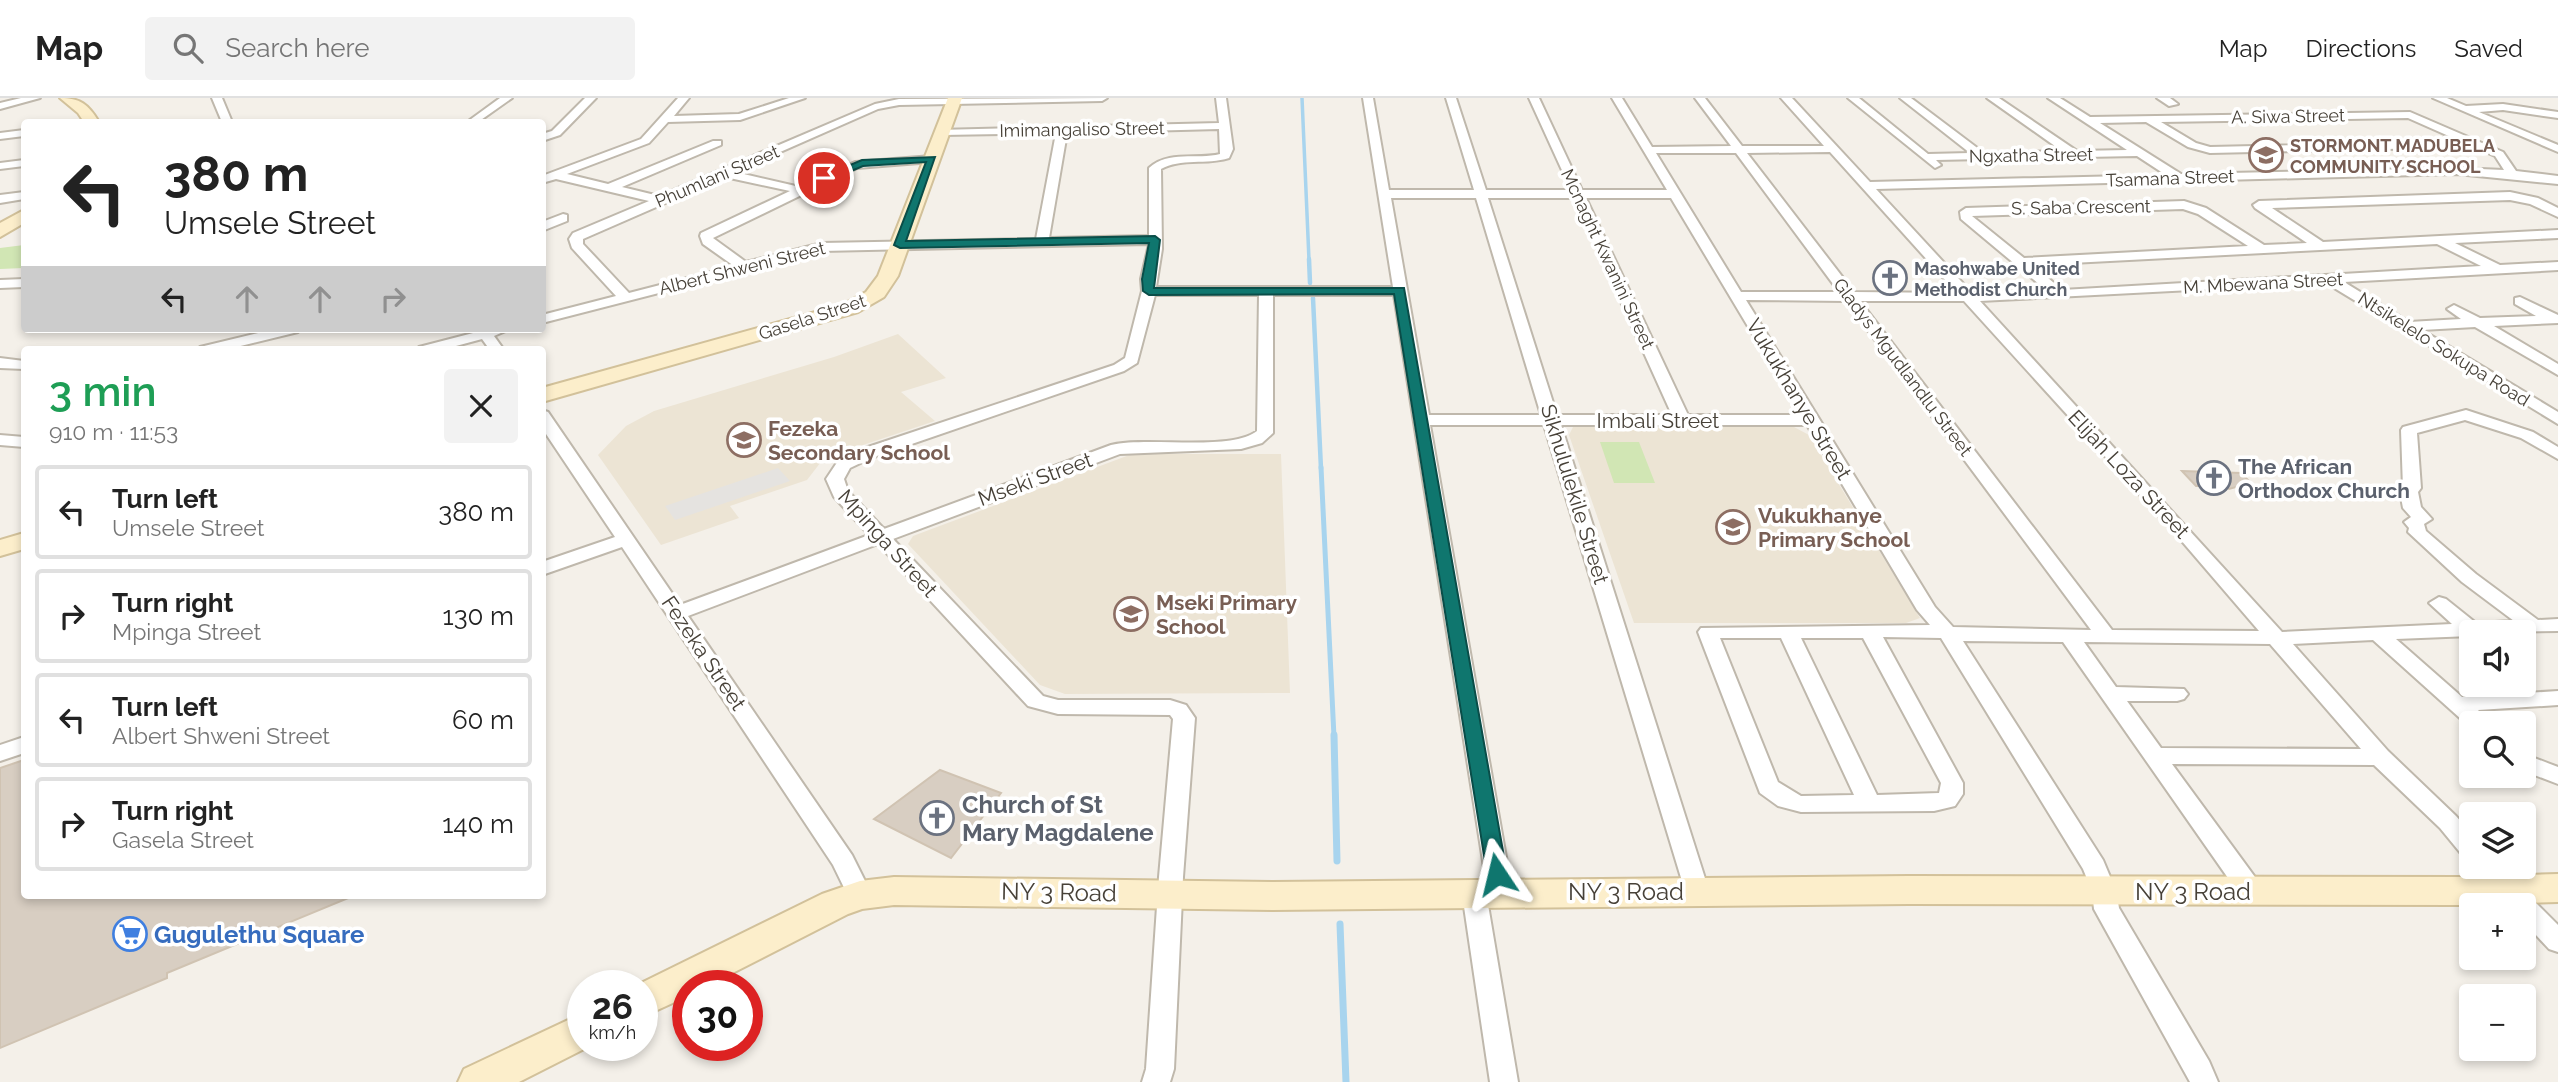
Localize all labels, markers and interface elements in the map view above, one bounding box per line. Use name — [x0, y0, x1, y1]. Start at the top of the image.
search box — [145, 17, 635, 80]
text: Map — [35, 29, 103, 68]
icon: search — [169, 29, 207, 67]
text: Search here — [225, 33, 370, 63]
text: Map — [2219, 34, 2268, 63]
text: Directions — [2306, 34, 2416, 63]
text: Saved — [2454, 34, 2523, 63]
street label: A. Siwa Street — [2231, 105, 2345, 127]
street label: Imimangaliso Street — [999, 117, 1165, 141]
place label: STORMONT MADUBELA COMMUNITY SCHOOL — [2290, 135, 2496, 177]
school or university icon: STORMONT MADUBELA COMMUNITY SCHOOL — [2247, 136, 2285, 174]
street label: Phumlani Street — [652, 140, 782, 212]
street label: Ngxatha Street — [1969, 143, 2093, 167]
text: 380 m — [164, 145, 308, 202]
icon: left — [49, 147, 140, 238]
pin — [794, 148, 854, 208]
icon: arrive — [805, 159, 843, 197]
street label: Tsamana Street — [2105, 165, 2235, 191]
street label: Mcnaght Kwanini Street — [1557, 166, 1659, 352]
street label: S. Saba Crescent — [2011, 195, 2151, 219]
text: Umsele Street — [164, 204, 376, 241]
street label: Albert Shweni Street — [657, 237, 827, 299]
place label: Masohwabe United Methodist Church — [1914, 258, 2080, 300]
church icon: Masohwabe United Methodist Church — [1871, 259, 1909, 297]
street label: M. Mbewana Street — [2183, 268, 2343, 298]
street label: Gladys Mgudlandlu Street — [1829, 274, 1977, 460]
icon: left — [155, 280, 193, 318]
icon: ahead — [228, 280, 266, 318]
icon: ahead — [301, 280, 339, 318]
icon: right — [374, 280, 412, 318]
street label: Ntsikelelo Sokupa Road — [2354, 288, 2534, 410]
street label: Gasela Street — [756, 290, 868, 344]
street label: Vukukhanye Street — [1741, 314, 1857, 484]
text: 3 min — [49, 367, 157, 416]
button: close — [444, 369, 518, 443]
street label: Sikhululekile Street — [1536, 401, 1614, 587]
street label: Elijah Loza Street — [2063, 405, 2195, 543]
street label: Imbali Street — [1597, 408, 1719, 433]
place label: Fezeka Secondary School — [768, 416, 950, 465]
text: 910 m · 11:53 — [49, 418, 178, 445]
school or university icon: Fezeka Secondary School — [725, 421, 763, 459]
street label: Mseki Street — [974, 447, 1096, 511]
place label: The African Orthodox Church — [2238, 454, 2410, 503]
church icon: The African Orthodox Church — [2195, 459, 2233, 497]
text: Turn left — [112, 484, 218, 514]
street label: Mpinga Street — [833, 484, 943, 602]
icon: left — [53, 493, 91, 531]
text: 380 m — [438, 497, 514, 527]
place label: Vukukhanye Primary School — [1758, 503, 1910, 552]
school or university icon: Vukukhanye Primary School — [1714, 508, 1752, 546]
text: Umsele Street — [112, 514, 264, 541]
text: Turn right — [112, 588, 233, 618]
place label: Mseki Primary School — [1156, 590, 1297, 639]
street label: Fezeka Street — [657, 591, 751, 715]
school or university icon: Mseki Primary School — [1112, 595, 1150, 633]
icon: right — [53, 597, 91, 635]
text: 130 m — [443, 601, 514, 631]
text: Mpinga Street — [112, 618, 261, 645]
map controls — [2459, 620, 2536, 1061]
button: sound — [2459, 620, 2536, 697]
text: Turn left — [112, 692, 218, 722]
icon: left — [53, 701, 91, 739]
text: 60 m — [452, 705, 514, 735]
button: search — [2459, 711, 2536, 788]
text: Albert Shweni Street — [112, 722, 330, 749]
place label: Church of St Mary Magdalene — [962, 790, 1154, 847]
text: Turn right — [112, 796, 233, 826]
church icon: Church of St Mary Magdalene — [918, 799, 956, 837]
button: layers — [2459, 802, 2536, 879]
icon: right — [53, 805, 91, 843]
text: 140 m — [442, 809, 514, 839]
text: Gasela Street — [112, 826, 254, 853]
position arrow — [1460, 837, 1534, 911]
street label: NY 3 Road — [1001, 876, 1117, 908]
street label: NY 3 Road — [1568, 877, 1684, 906]
street label: NY 3 Road — [2135, 877, 2251, 906]
button: + — [2459, 893, 2536, 970]
supermarket icon: Gugulethu Square — [111, 915, 149, 953]
place label: Gugulethu Square — [154, 920, 364, 949]
speed limit sign: 30 — [672, 970, 763, 1061]
button: − — [2459, 984, 2536, 1061]
text: 26 — [592, 986, 633, 1027]
text: km/h — [589, 1022, 636, 1043]

